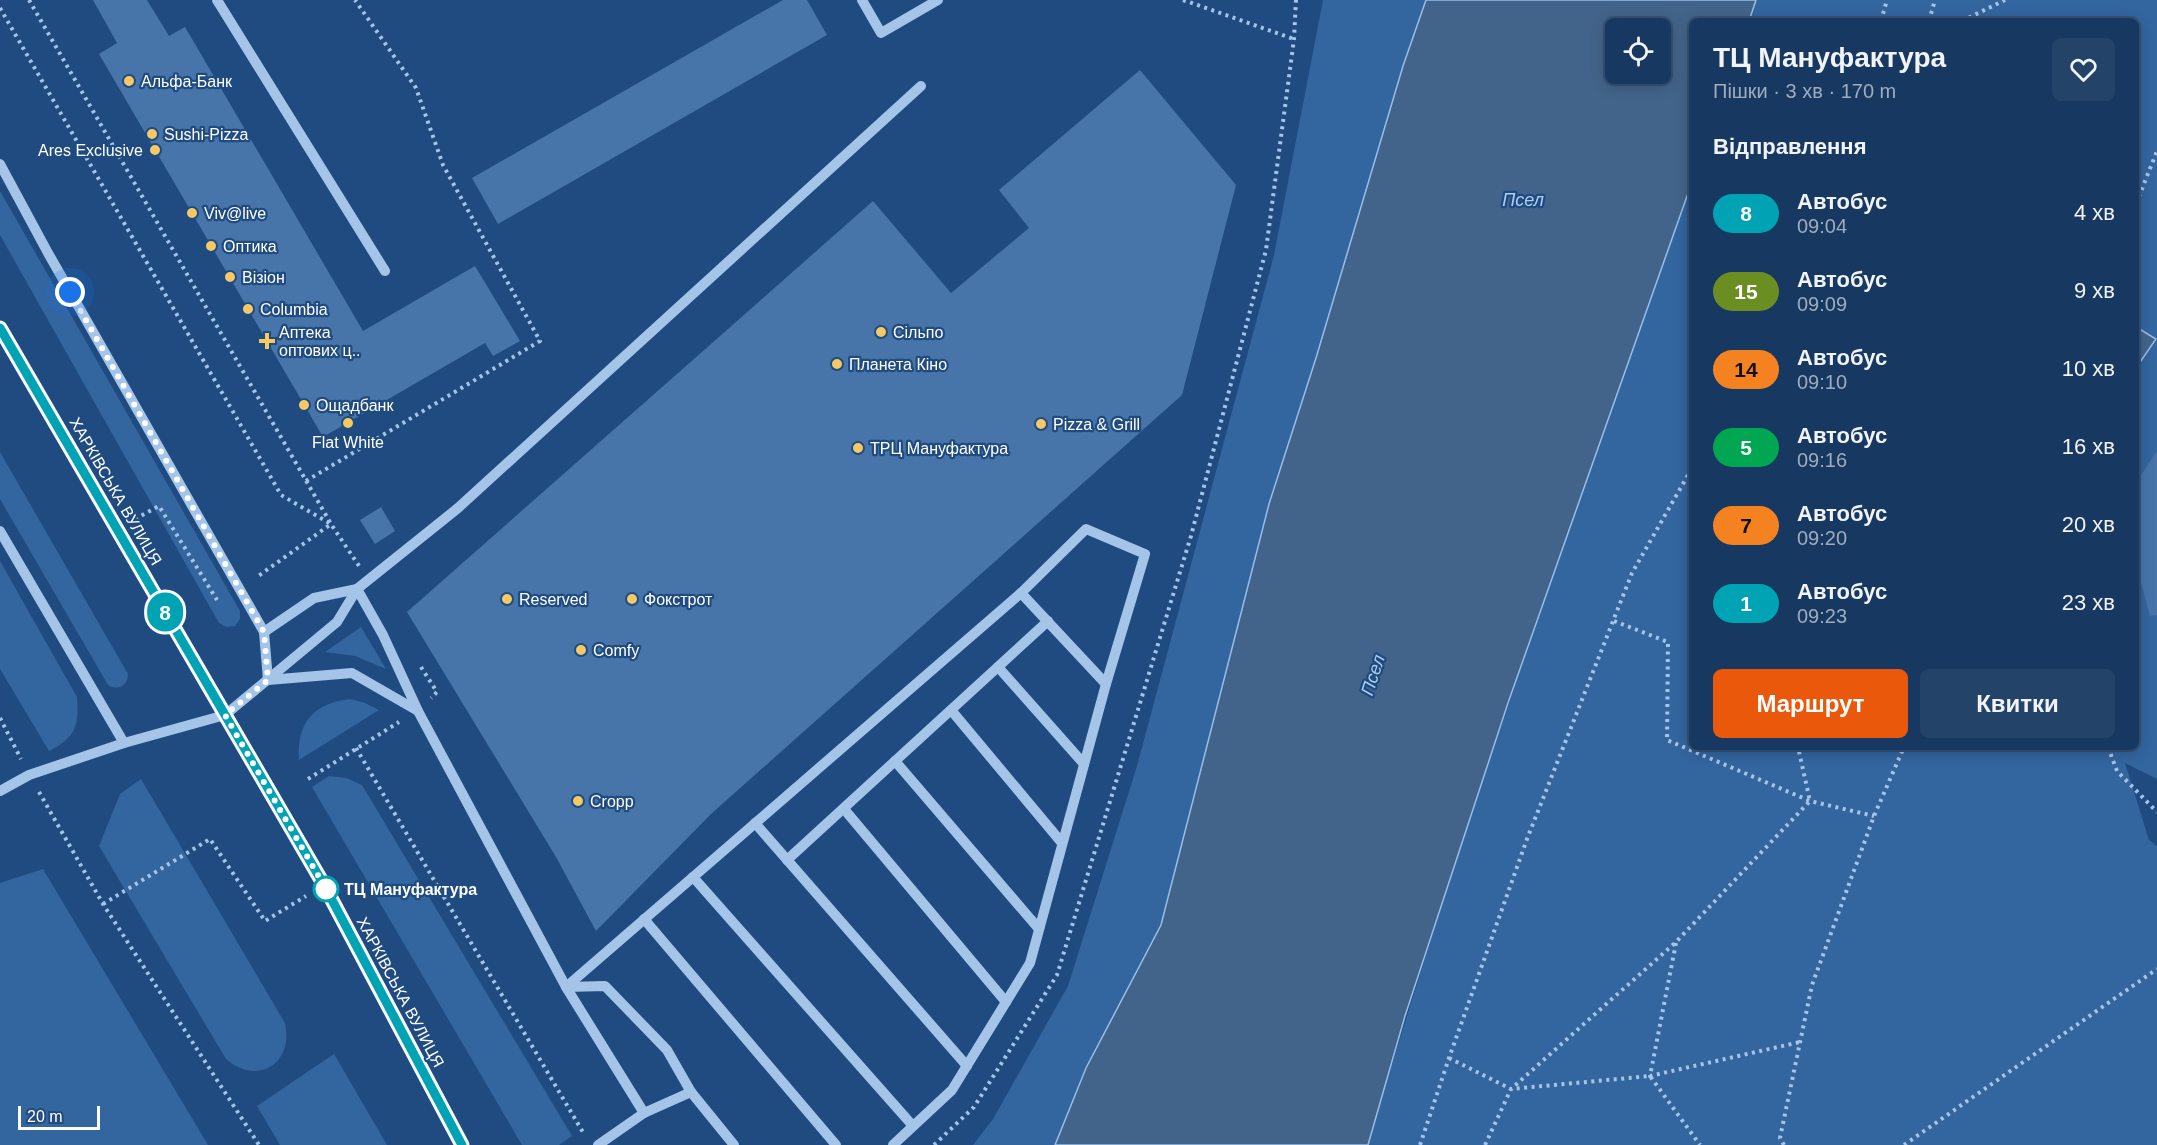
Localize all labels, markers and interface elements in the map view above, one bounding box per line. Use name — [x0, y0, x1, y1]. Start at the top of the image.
map controls — [1605, 18, 1671, 84]
button: locate — [1605, 18, 1671, 84]
button: heart — [2052, 38, 2115, 101]
text: ТЦ Мануфактура — [1713, 42, 1946, 73]
place label: Альфа-Банк — [141, 73, 233, 90]
marker: Альфа-Банк — [122, 74, 136, 88]
text: Пішки · 3 хв · 170 m — [1713, 80, 1896, 102]
place label: Sushi-Pizza — [164, 126, 249, 143]
marker: Sushi-Pizza — [145, 127, 159, 141]
text: Відправлення — [1713, 134, 1867, 159]
place label: Ares Exclusive — [38, 142, 143, 159]
marker: Ares Exclusive — [148, 143, 162, 157]
text: Автобус — [1797, 189, 1887, 214]
water label: Псел — [1502, 190, 1544, 210]
text: 4 хв — [2074, 200, 2115, 225]
text: 8 — [1740, 202, 1752, 225]
place label: Viv@live — [204, 205, 266, 222]
marker: Viv@live — [185, 206, 199, 220]
text: 09:04 — [1797, 215, 1847, 237]
place label: Оптика — [223, 238, 277, 255]
marker: Оптика — [204, 239, 218, 253]
text: Автобус — [1797, 267, 1887, 292]
place label: Візіон — [242, 269, 285, 286]
marker: Візіон — [223, 270, 237, 284]
your location — [55, 277, 85, 307]
text: 9 хв — [2074, 278, 2115, 303]
text: 15 — [1734, 280, 1758, 303]
text: 09:09 — [1797, 293, 1847, 315]
place label: Columbia — [260, 301, 328, 318]
marker: Columbia — [241, 302, 255, 316]
place label: Аптека оптових ц.. — [279, 324, 361, 359]
place label: Сільпо — [893, 324, 943, 341]
marker: Сільпо — [874, 325, 888, 339]
marker: Аптека оптових ц.. — [260, 334, 274, 348]
text: Автобус — [1797, 345, 1887, 370]
place label: Планета Кіно — [849, 356, 947, 373]
text: 10 хв — [2062, 356, 2115, 381]
marker: Планета Кіно — [830, 357, 844, 371]
text: 14 — [1734, 358, 1758, 381]
text: 09:10 — [1797, 371, 1847, 393]
place label: Ощадбанк — [316, 397, 394, 414]
marker: Ощадбанк — [297, 398, 311, 412]
street label: ХАРКІВСЬКА ВУЛИЦЯ — [66, 414, 165, 568]
marker: Flat White — [341, 416, 355, 430]
place label: Pizza & Grill — [1053, 416, 1140, 433]
marker: Pizza & Grill — [1034, 417, 1048, 431]
text: Автобус — [1797, 423, 1887, 448]
place label: Flat White — [312, 434, 384, 451]
text: 16 хв — [2062, 434, 2115, 459]
text: 5 — [1740, 436, 1752, 459]
place label: ТРЦ Мануфактура — [870, 440, 1008, 457]
marker: ТРЦ Мануфактура — [851, 441, 865, 455]
text: 09:16 — [1797, 449, 1847, 471]
text: Автобус — [1797, 501, 1887, 526]
text: 20 хв — [2062, 512, 2115, 537]
text: 7 — [1740, 514, 1752, 537]
text: 09:20 — [1797, 527, 1847, 549]
text: Автобус — [1797, 579, 1887, 604]
text: 23 хв — [2062, 590, 2115, 615]
place label: Reserved — [519, 591, 587, 608]
place label: Фокстрот — [644, 591, 713, 608]
line badge: 8 — [146, 592, 184, 632]
marker: Reserved — [500, 592, 514, 606]
marker: Фокстрот — [625, 592, 639, 606]
text: 1 — [1740, 592, 1752, 615]
text: 8 — [159, 601, 171, 624]
text: 09:23 — [1797, 605, 1847, 627]
place label: Comfy — [593, 642, 639, 659]
marker: Comfy — [574, 643, 588, 657]
water label: Псел — [1357, 652, 1389, 698]
button: Маршрут — [1713, 669, 1908, 738]
button: Квитки — [1920, 669, 2115, 738]
place label: Cropp — [590, 793, 634, 810]
marker: Cropp — [571, 794, 585, 808]
marker: ТЦ Мануфактура — [313, 876, 339, 902]
place label: ТЦ Мануфактура — [344, 881, 477, 898]
street label: ХАРКІВСЬКА ВУЛИЦЯ — [354, 914, 447, 1070]
scale bar — [18, 1103, 100, 1130]
text: 20 m — [27, 1108, 63, 1125]

